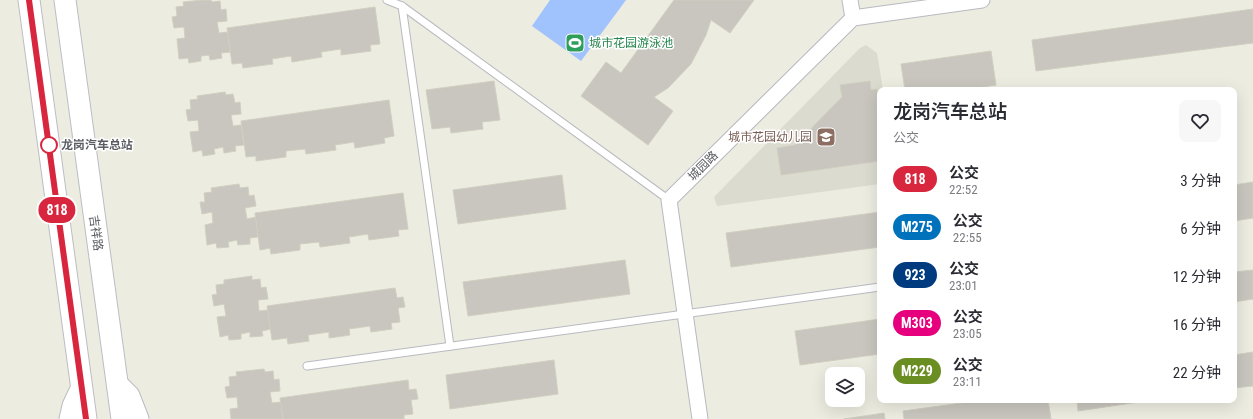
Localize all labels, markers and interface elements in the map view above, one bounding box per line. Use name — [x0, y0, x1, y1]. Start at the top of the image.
sports icon: 城市花园游泳池 — [564, 32, 586, 54]
place label: 城市花园游泳池 — [589, 36, 673, 50]
text: 龙岗汽车总站 — [893, 100, 1007, 123]
button: heart — [1179, 100, 1221, 142]
school or university icon: 城市花园幼儿园 — [815, 126, 837, 148]
place label: 城市花园幼儿园 — [728, 130, 812, 144]
text: 公交 — [893, 130, 919, 145]
marker: 龙岗汽车总站 — [40, 136, 58, 154]
place label: 龙岗汽车总站 — [61, 138, 133, 152]
street label: 城园路 — [685, 148, 721, 184]
text: 公交 — [949, 164, 979, 182]
text: 818 — [904, 171, 926, 187]
text: 3 分钟 — [1180, 172, 1221, 190]
text: 22:52 — [949, 182, 978, 197]
line badge: 818 — [34, 197, 80, 223]
text: 818 — [46, 202, 68, 218]
text: 公交 — [953, 212, 983, 230]
street label: 吉祥路 — [87, 214, 105, 252]
text: M275 — [901, 219, 933, 235]
text: 6 分钟 — [1180, 220, 1221, 238]
text: 22:55 — [953, 230, 982, 245]
text: 公交 — [949, 260, 979, 278]
text: 923 — [904, 267, 926, 283]
text: 12 分钟 — [1173, 268, 1221, 286]
text: 23:01 — [949, 278, 978, 293]
text: 公交 — [953, 308, 983, 326]
text: M303 — [901, 315, 933, 331]
text: 16 分钟 — [1173, 316, 1221, 334]
text: 23:05 — [953, 326, 982, 341]
text: 公交 — [953, 356, 983, 374]
text: M229 — [901, 363, 933, 379]
text: 22 分钟 — [1173, 364, 1221, 382]
map controls — [825, 367, 865, 407]
button: layers — [825, 367, 865, 407]
text: 23:11 — [953, 374, 982, 389]

